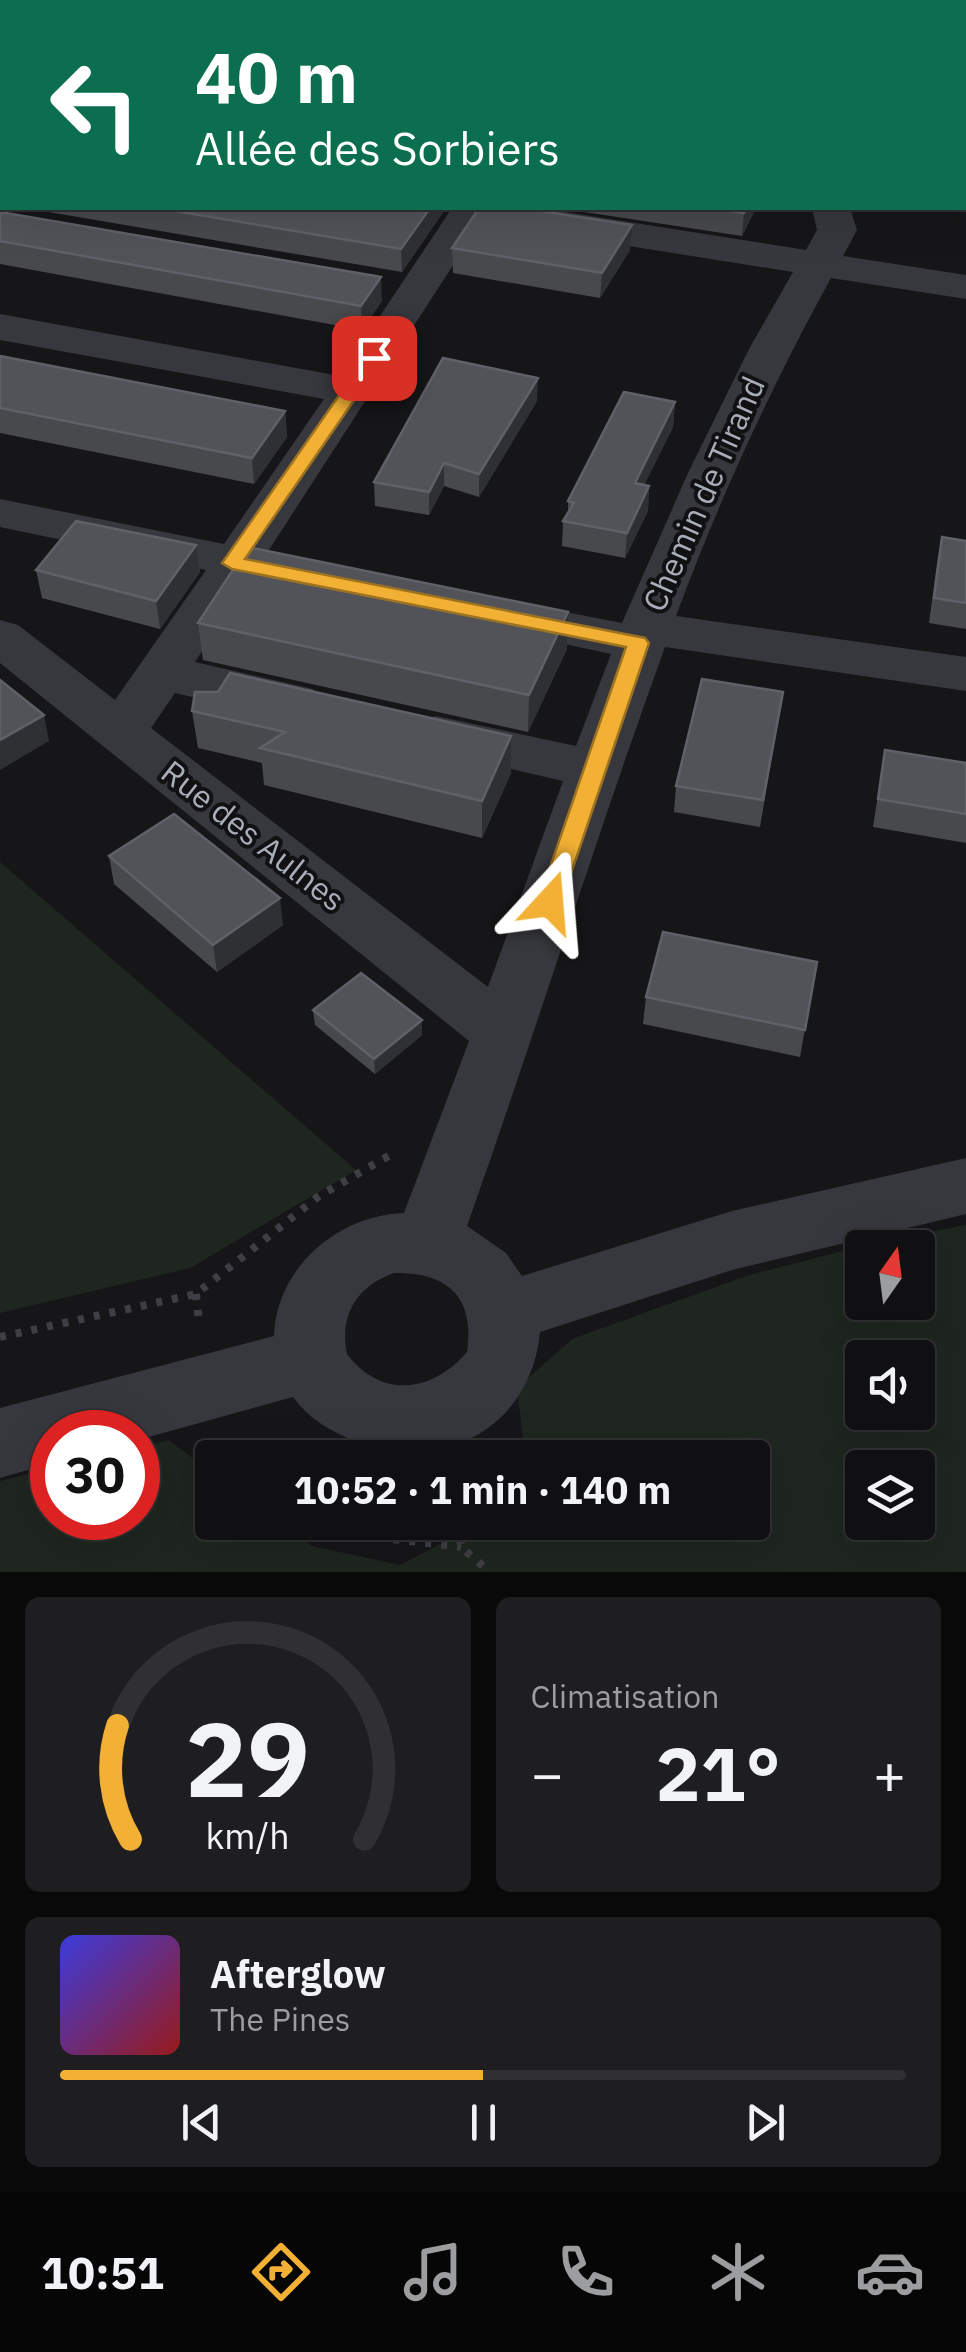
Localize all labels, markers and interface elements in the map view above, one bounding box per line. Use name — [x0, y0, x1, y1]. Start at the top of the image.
text: 40 m — [195, 31, 358, 122]
icon: left — [30, 40, 160, 170]
text: Allée des Sorbiers — [195, 119, 560, 177]
pin — [332, 316, 417, 401]
icon: arrive — [347, 331, 402, 386]
street label: Chemin de Tirand — [633, 370, 774, 618]
street label: Rue des Aulnes — [153, 750, 354, 920]
position arrow — [498, 850, 602, 954]
north arrow — [845, 1230, 935, 1320]
map controls — [845, 1230, 935, 1540]
button: sound — [845, 1340, 935, 1430]
speed limit sign: 30 — [30, 1410, 160, 1540]
button: layers — [845, 1450, 935, 1540]
text: 10:52 · 1 min · 140 m — [294, 1465, 671, 1514]
text: Climatisation — [531, 1675, 719, 1717]
text: 29 — [185, 1690, 310, 1826]
text: 21° — [656, 1724, 781, 1822]
text: − — [531, 1738, 564, 1809]
text: + — [873, 1738, 906, 1809]
text: km/h — [206, 1812, 290, 1859]
text: Afterglow — [210, 1949, 386, 1998]
text: The Pines — [210, 1998, 350, 2040]
icon: previous — [174, 2095, 229, 2150]
icon: pause — [456, 2095, 511, 2150]
icon: next — [738, 2095, 793, 2150]
icon: directions — [246, 2237, 316, 2307]
icon: music — [398, 2237, 468, 2307]
icon: phone — [551, 2237, 621, 2307]
icon: climate — [703, 2237, 773, 2307]
icon: car — [855, 2237, 925, 2307]
text: 10:51 — [41, 2243, 164, 2301]

